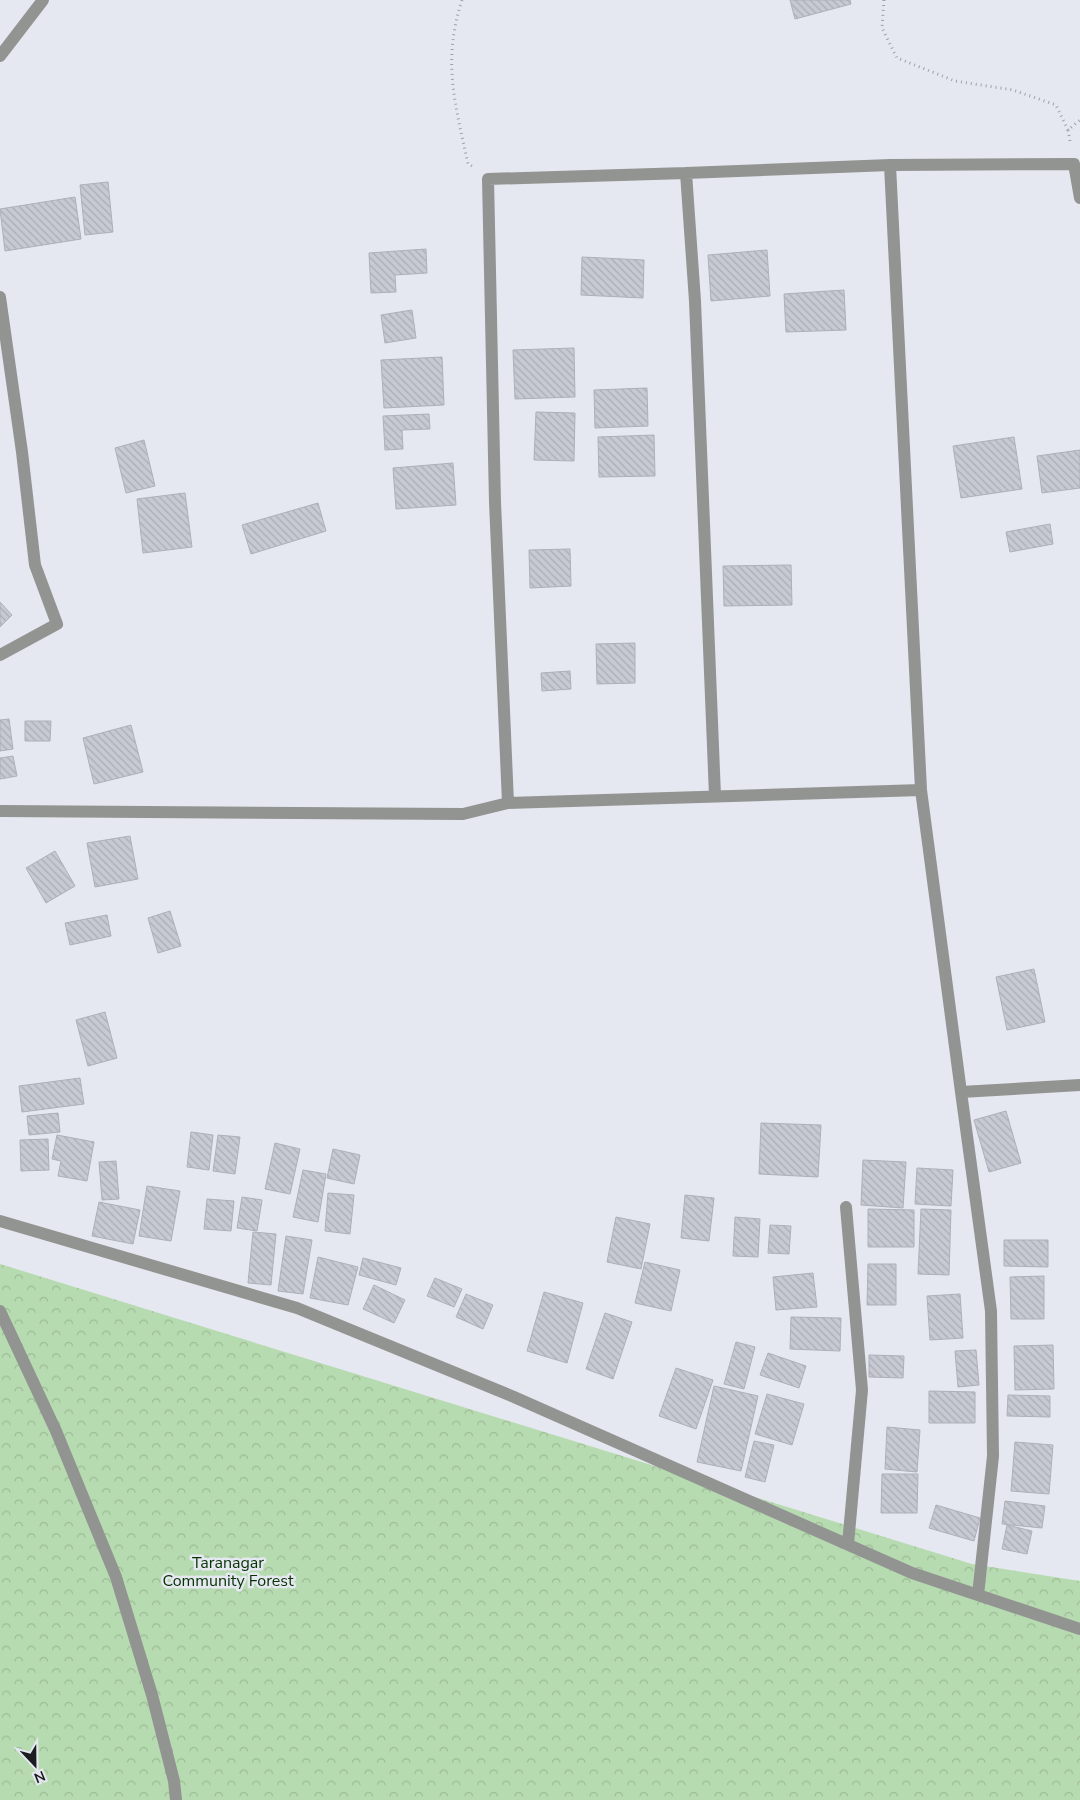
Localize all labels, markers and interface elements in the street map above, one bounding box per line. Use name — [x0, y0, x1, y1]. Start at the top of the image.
park label: Taranagar Community Forest — [162, 1552, 294, 1592]
north arrow — [10, 1740, 60, 1790]
text: N — [31, 1766, 48, 1787]

